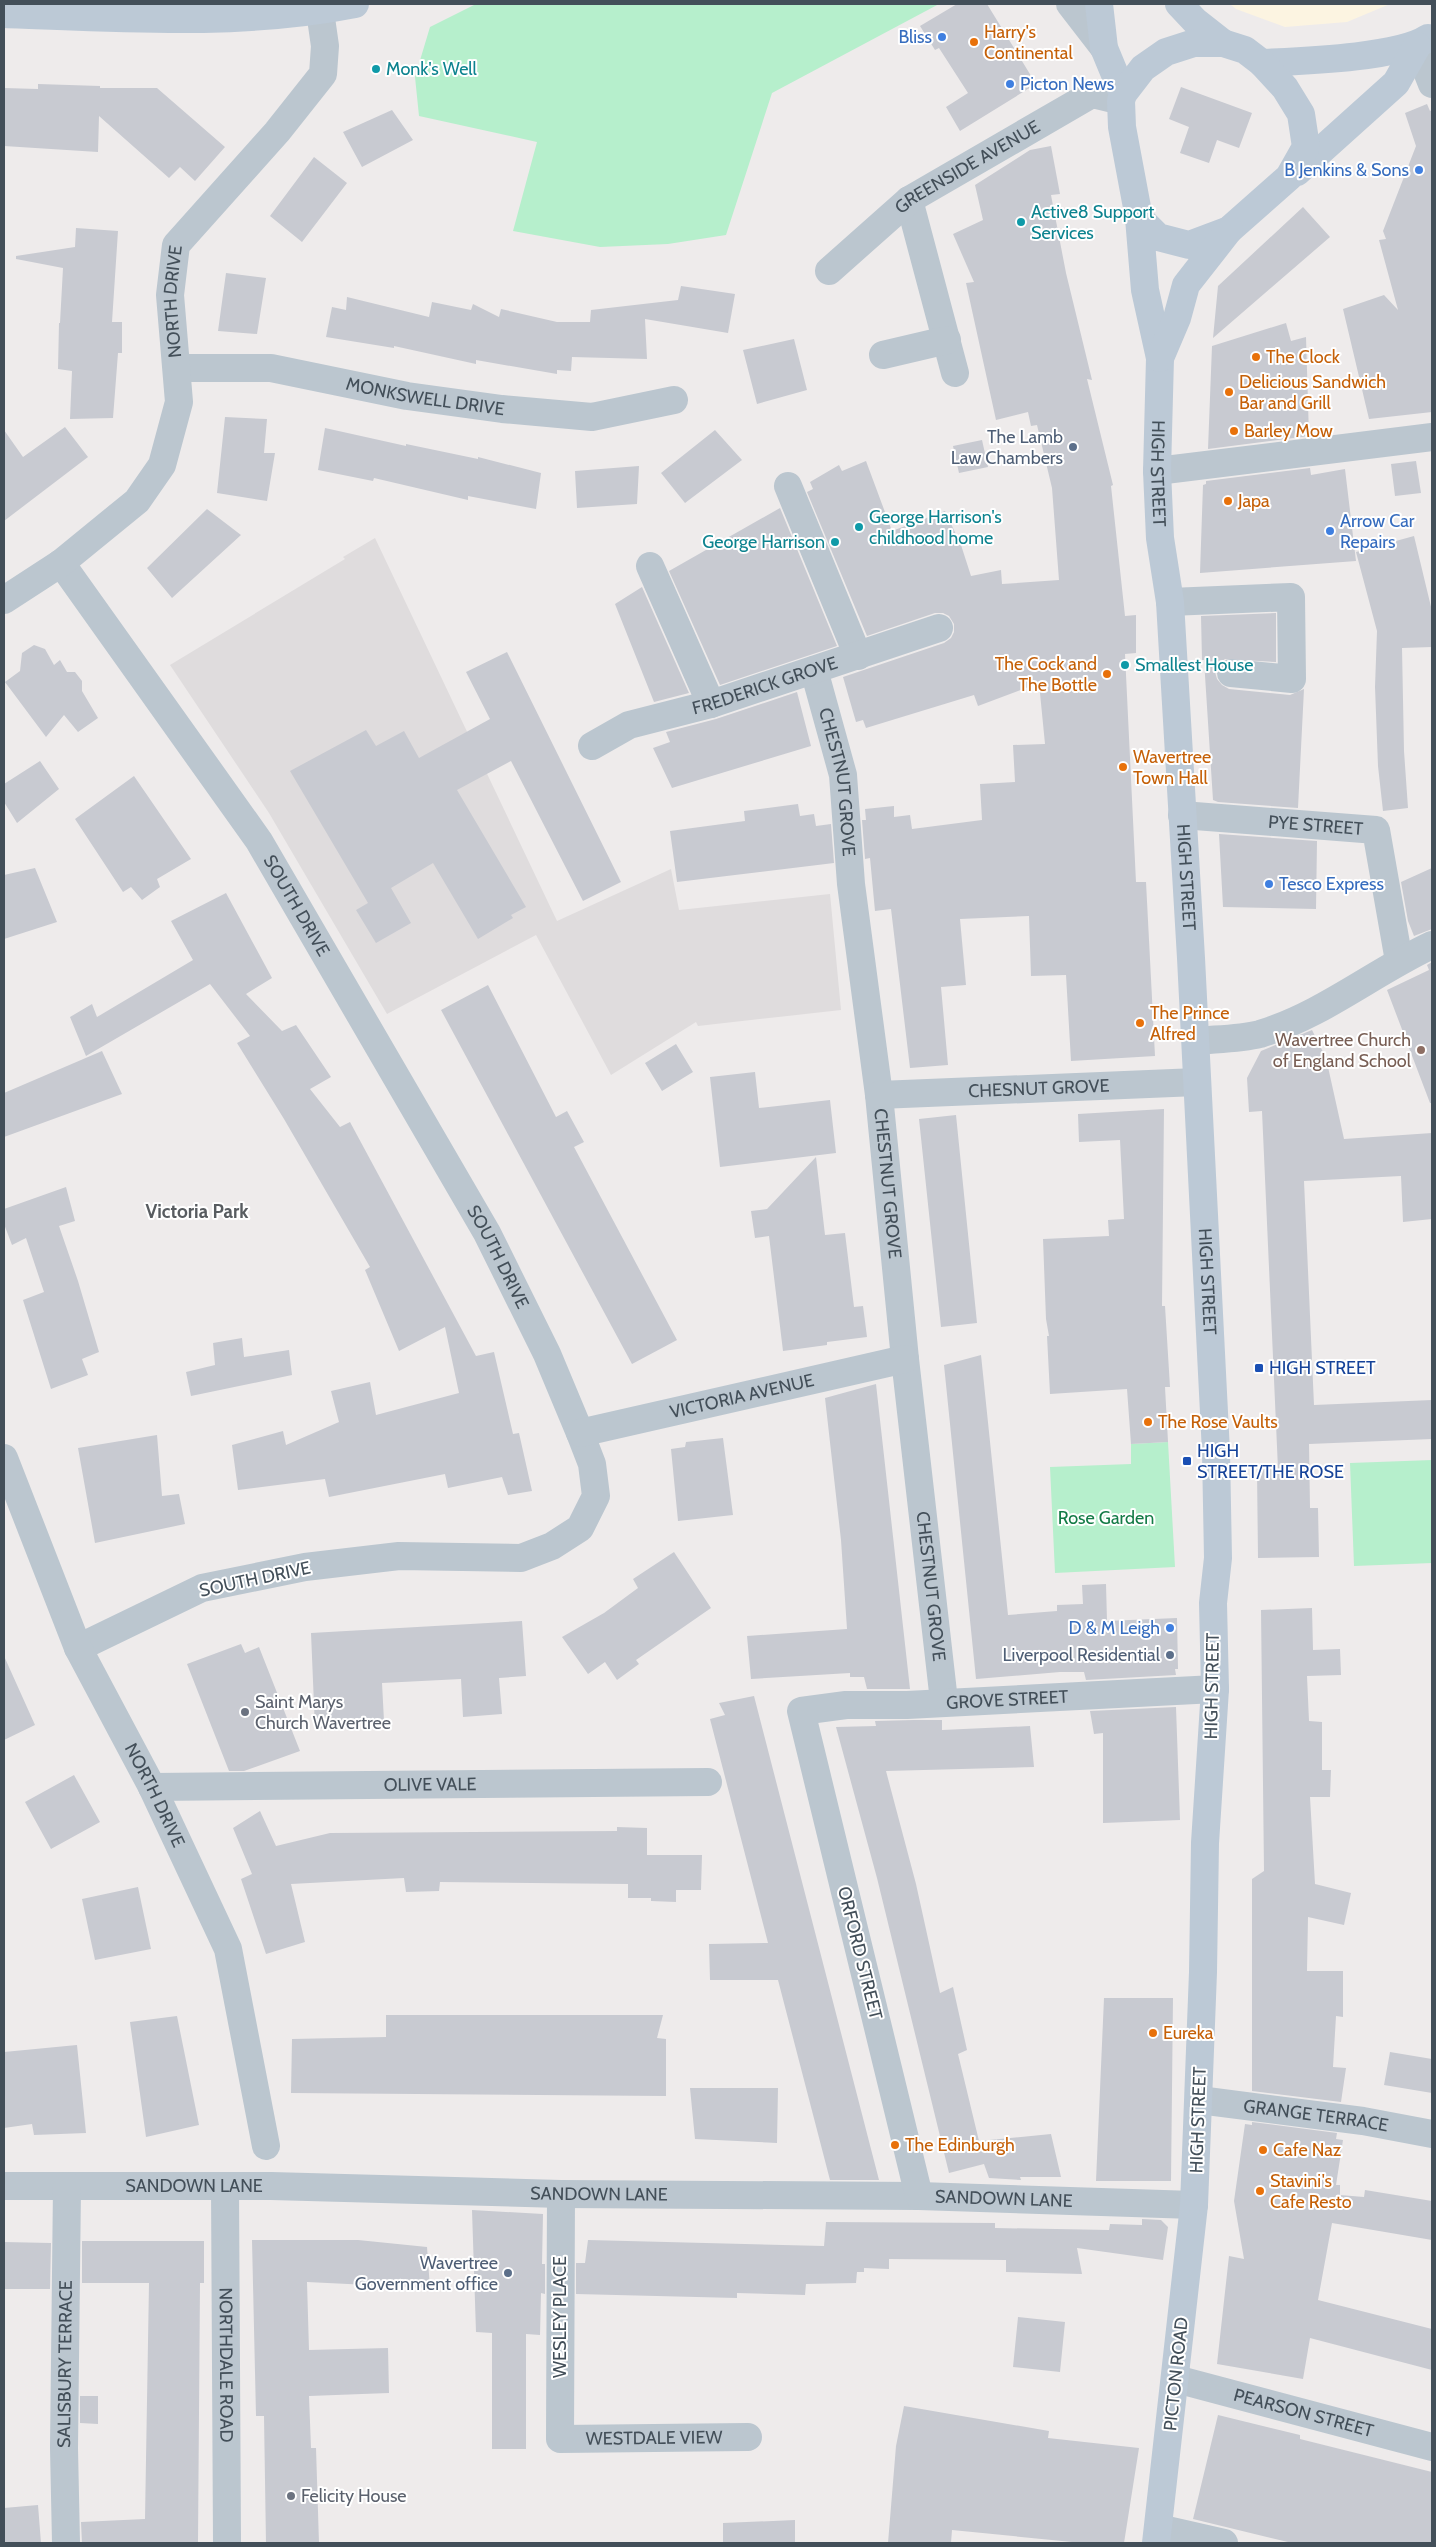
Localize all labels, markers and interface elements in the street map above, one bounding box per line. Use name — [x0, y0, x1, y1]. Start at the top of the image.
place label: Harry's Continental — [984, 21, 1073, 64]
place label: Bliss — [898, 26, 932, 48]
marker: Bliss — [936, 31, 948, 43]
marker: Harry's Continental — [968, 36, 980, 48]
place label: Monk's Well — [386, 58, 478, 80]
marker: Monk's Well — [370, 63, 382, 75]
place label: Picton News — [1020, 73, 1114, 95]
marker: Picton News — [1004, 78, 1016, 90]
street label: GREENSIDE AVENUE — [890, 116, 1044, 218]
place label: B Jenkins & Sons — [1284, 159, 1409, 181]
marker: B Jenkins & Sons — [1413, 164, 1425, 176]
place label: Active8 Support Services — [1031, 201, 1154, 244]
marker: Active8 Support Services — [1015, 216, 1027, 228]
street label: NORTH DRIVE — [159, 244, 187, 359]
place label: The Clock — [1266, 346, 1341, 368]
marker: The Clock — [1250, 351, 1262, 363]
place label: Delicious Sandwich Bar and Grill — [1239, 371, 1386, 414]
street label: MONKSWELL DRIVE — [344, 373, 506, 420]
marker: Delicious Sandwich Bar and Grill — [1223, 386, 1235, 398]
street label: HIGH STREET — [1146, 420, 1171, 528]
place label: Barley Mow — [1244, 420, 1333, 442]
marker: Barley Mow — [1228, 425, 1240, 437]
place label: The Lamb Law Chambers — [951, 426, 1063, 469]
marker: The Lamb Law Chambers — [1067, 441, 1079, 453]
place label: Japa — [1237, 490, 1270, 512]
marker: Japa — [1222, 495, 1234, 507]
place label: George Harrison's childhood home — [869, 506, 1002, 549]
place label: Arrow Car Repairs — [1340, 510, 1415, 553]
marker: George Harrison's childhood home — [853, 521, 865, 533]
marker: Arrow Car Repairs — [1324, 525, 1336, 537]
place label: George Harrison — [702, 531, 825, 553]
marker: George Harrison — [829, 536, 841, 548]
street label: FREDERICK GROVE — [690, 652, 840, 719]
place label: The Cock and The Bottle — [995, 653, 1097, 696]
place label: Smallest House — [1135, 654, 1253, 676]
marker: Smallest House — [1119, 659, 1131, 671]
marker: The Cock and The Bottle — [1101, 668, 1113, 680]
street label: CHESTNUT GROVE — [814, 705, 860, 857]
place label: Wavertree Town Hall — [1133, 746, 1211, 789]
marker: Wavertree Town Hall — [1117, 761, 1129, 773]
street label: PYE STREET — [1267, 811, 1364, 840]
street label: HIGH STREET — [1172, 823, 1200, 931]
street label: SOUTH DRIVE — [259, 851, 335, 960]
place label: Tesco Express — [1279, 873, 1384, 895]
marker: Tesco Express — [1263, 878, 1275, 890]
place label: The Prince Alfred — [1150, 1002, 1230, 1045]
marker: The Prince Alfred — [1134, 1017, 1146, 1029]
place label: Wavertree Church of England School — [1273, 1029, 1412, 1072]
marker: Wavertree Church of England School — [1415, 1044, 1427, 1056]
street label: CHESNUT GROVE — [968, 1075, 1110, 1102]
street label: CHESTNUT GROVE — [869, 1107, 906, 1260]
district label: Victoria Park — [146, 1200, 249, 1223]
street label: SOUTH DRIVE — [462, 1201, 534, 1312]
street label: HIGH STREET — [1194, 1228, 1221, 1336]
place label: HIGH STREET — [1269, 1357, 1376, 1379]
marker: HIGH STREET — [1253, 1362, 1265, 1374]
street label: VICTORIA AVENUE — [668, 1369, 816, 1423]
place label: The Rose Vaults — [1158, 1411, 1278, 1433]
marker: The Rose Vaults — [1142, 1416, 1154, 1428]
place label: HIGH STREET/THE ROSE — [1197, 1440, 1344, 1483]
marker: HIGH STREET/THE ROSE — [1181, 1455, 1193, 1467]
park label: Rose Garden — [1058, 1507, 1154, 1529]
street label: CHESTNUT GROVE — [911, 1510, 950, 1662]
street label: SOUTH DRIVE — [197, 1556, 313, 1602]
place label: D & M Leigh — [1069, 1617, 1160, 1639]
marker: D & M Leigh — [1164, 1622, 1176, 1634]
street label: HIGH STREET — [1200, 1632, 1224, 1740]
place label: Liverpool Residential — [1003, 1644, 1161, 1666]
marker: Liverpool Residential — [1164, 1649, 1176, 1661]
street label: GROVE STREET — [946, 1686, 1069, 1714]
place label: Saint Marys Church Wavertree — [255, 1691, 391, 1734]
marker: Saint Marys Church Wavertree — [239, 1706, 251, 1718]
street label: NORTH DRIVE — [120, 1740, 190, 1851]
street label: OLIVE VALE — [384, 1773, 476, 1796]
street label: ORFORD STREET — [833, 1884, 887, 2022]
place label: Eureka — [1163, 2022, 1214, 2044]
marker: Eureka — [1147, 2027, 1159, 2039]
street label: HIGH STREET — [1185, 2066, 1211, 2174]
street label: GRANGE TERRACE — [1242, 2095, 1390, 2137]
place label: The Edinburgh — [905, 2134, 1015, 2156]
marker: The Edinburgh — [889, 2139, 901, 2151]
place label: Cafe Naz — [1273, 2139, 1342, 2161]
marker: Cafe Naz — [1257, 2144, 1269, 2156]
place label: Stavini's Cafe Resto — [1270, 2170, 1352, 2213]
street label: SANDOWN LANE — [125, 2175, 263, 2197]
street label: SANDOWN LANE — [530, 2182, 668, 2206]
marker: Stavini's Cafe Resto — [1254, 2185, 1266, 2197]
street label: SANDOWN LANE — [935, 2186, 1073, 2212]
place label: Wavertree Government office — [355, 2252, 498, 2295]
street label: WESLEY PLACE — [549, 2256, 571, 2378]
marker: Wavertree Government office — [502, 2267, 514, 2279]
street label: SALISBURY TERRACE — [53, 2280, 77, 2448]
street label: NORTHDALE ROAD — [215, 2287, 237, 2443]
street label: PICTON ROAD — [1159, 2316, 1193, 2432]
street label: PEARSON STREET — [1231, 2384, 1376, 2442]
street label: WESTDALE VIEW — [585, 2426, 722, 2450]
place label: Felicity House — [301, 2485, 407, 2507]
marker: Felicity House — [285, 2490, 297, 2502]

